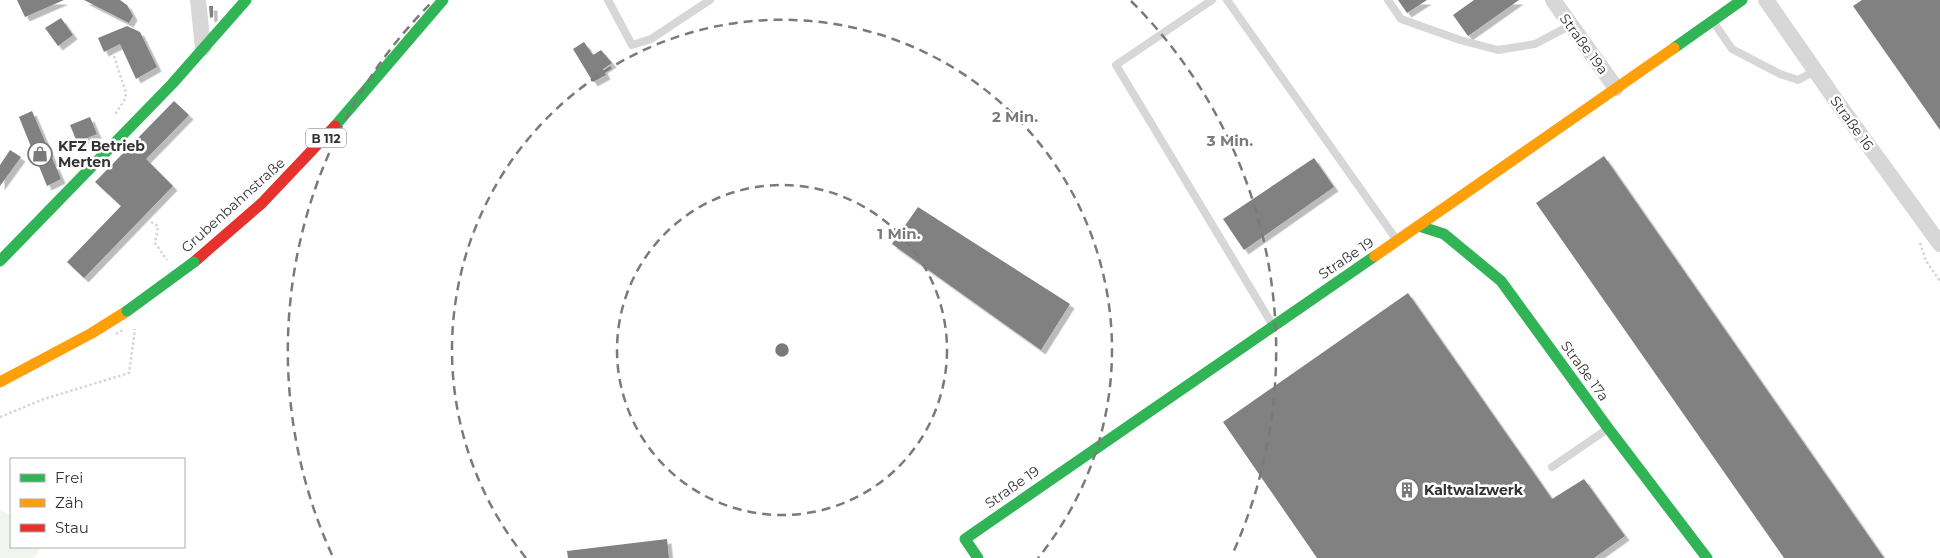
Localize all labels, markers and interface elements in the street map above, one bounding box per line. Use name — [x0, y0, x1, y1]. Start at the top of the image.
street label: Straße 19a — [1556, 10, 1612, 78]
street label: Straße 16 — [1826, 92, 1878, 154]
text: 2 Min. — [992, 107, 1038, 126]
road number: B 112 — [306, 128, 346, 148]
text: 3 Min. — [1206, 131, 1253, 150]
place label: KFZ Betrieb Merten — [58, 137, 145, 171]
shop icon: KFZ Betrieb Merten — [27, 141, 53, 167]
street label: Grubenbahnstraße — [177, 154, 289, 256]
text: 1 Min. — [877, 224, 921, 243]
street label: Straße 19 — [1315, 233, 1377, 283]
street label: Straße 17a — [1557, 337, 1613, 405]
centre of rings — [773, 341, 791, 359]
legend — [10, 458, 185, 548]
street label: Straße 19 — [981, 462, 1043, 512]
text: Frei — [55, 468, 83, 487]
building icon: Kaltwalzwerk — [1394, 477, 1420, 503]
place label: Kaltwalzwerk — [1424, 481, 1524, 499]
text: Zäh — [55, 493, 84, 512]
text: Stau — [55, 518, 89, 537]

